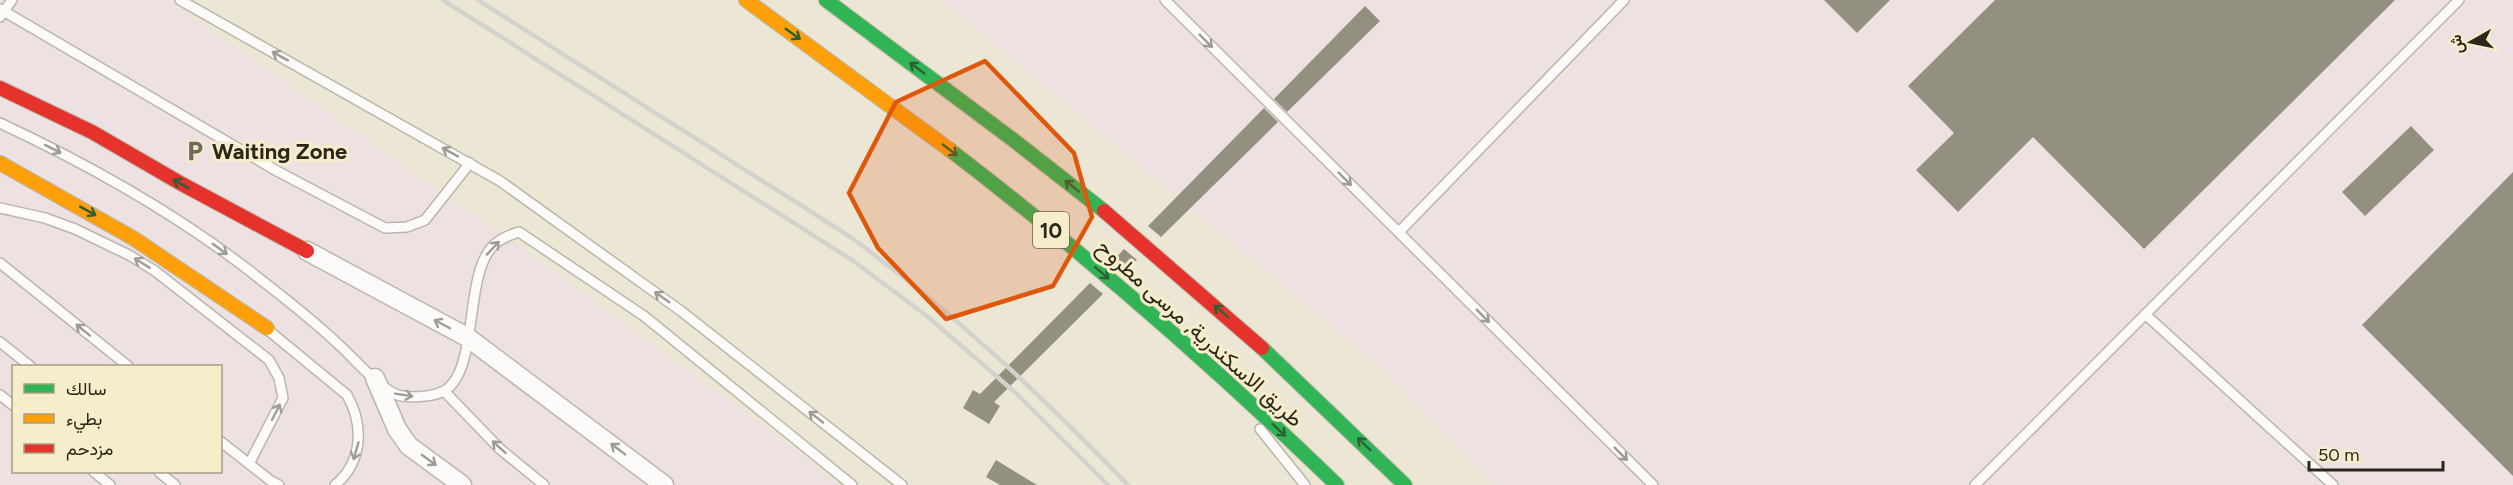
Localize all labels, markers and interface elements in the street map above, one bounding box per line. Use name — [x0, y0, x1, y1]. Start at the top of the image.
north arrow — [2441, 12, 2501, 72]
one-way arrow — [785, 28, 801, 40]
text: ش — [2446, 33, 2468, 55]
one-way arrow — [1199, 34, 1214, 49]
one-way arrow — [272, 50, 289, 62]
one-way arrow — [909, 61, 925, 74]
place label: Waiting Zone — [212, 138, 347, 165]
parking icon: Waiting Zone — [183, 139, 207, 163]
one-way arrow — [43, 143, 61, 155]
one-way arrow — [942, 144, 958, 156]
one-way arrow — [441, 145, 458, 157]
one-way arrow — [1337, 171, 1352, 186]
one-way arrow — [173, 178, 190, 190]
one-way arrow — [1064, 179, 1080, 192]
one-way arrow — [79, 205, 96, 217]
road number: 10 — [1033, 212, 1069, 248]
street label: طريق الاسكندرية, مرسى مطروح — [1091, 233, 1309, 434]
one-way arrow — [486, 241, 500, 256]
one-way arrow — [211, 243, 227, 255]
one-way arrow — [134, 257, 151, 269]
one-way arrow — [1094, 266, 1110, 279]
one-way arrow — [654, 291, 670, 304]
one-way arrow — [1214, 304, 1229, 318]
one-way arrow — [1476, 309, 1490, 324]
one-way arrow — [434, 318, 451, 330]
one-way arrow — [75, 323, 91, 336]
legend — [12, 365, 222, 473]
text: سالك — [66, 378, 106, 400]
one-way arrow — [394, 389, 414, 400]
one-way arrow — [271, 403, 282, 421]
text: بطيء — [66, 408, 102, 434]
one-way arrow — [809, 410, 825, 423]
one-way arrow — [1271, 423, 1286, 438]
scale bar — [2309, 434, 2442, 472]
one-way arrow — [1356, 437, 1371, 451]
text: مزدحم — [66, 438, 113, 461]
one-way arrow — [492, 440, 507, 454]
one-way arrow — [350, 441, 361, 460]
one-way arrow — [610, 443, 626, 456]
text: 50 m — [2318, 444, 2360, 466]
one-way arrow — [1614, 446, 1629, 461]
one-way arrow — [420, 453, 436, 466]

